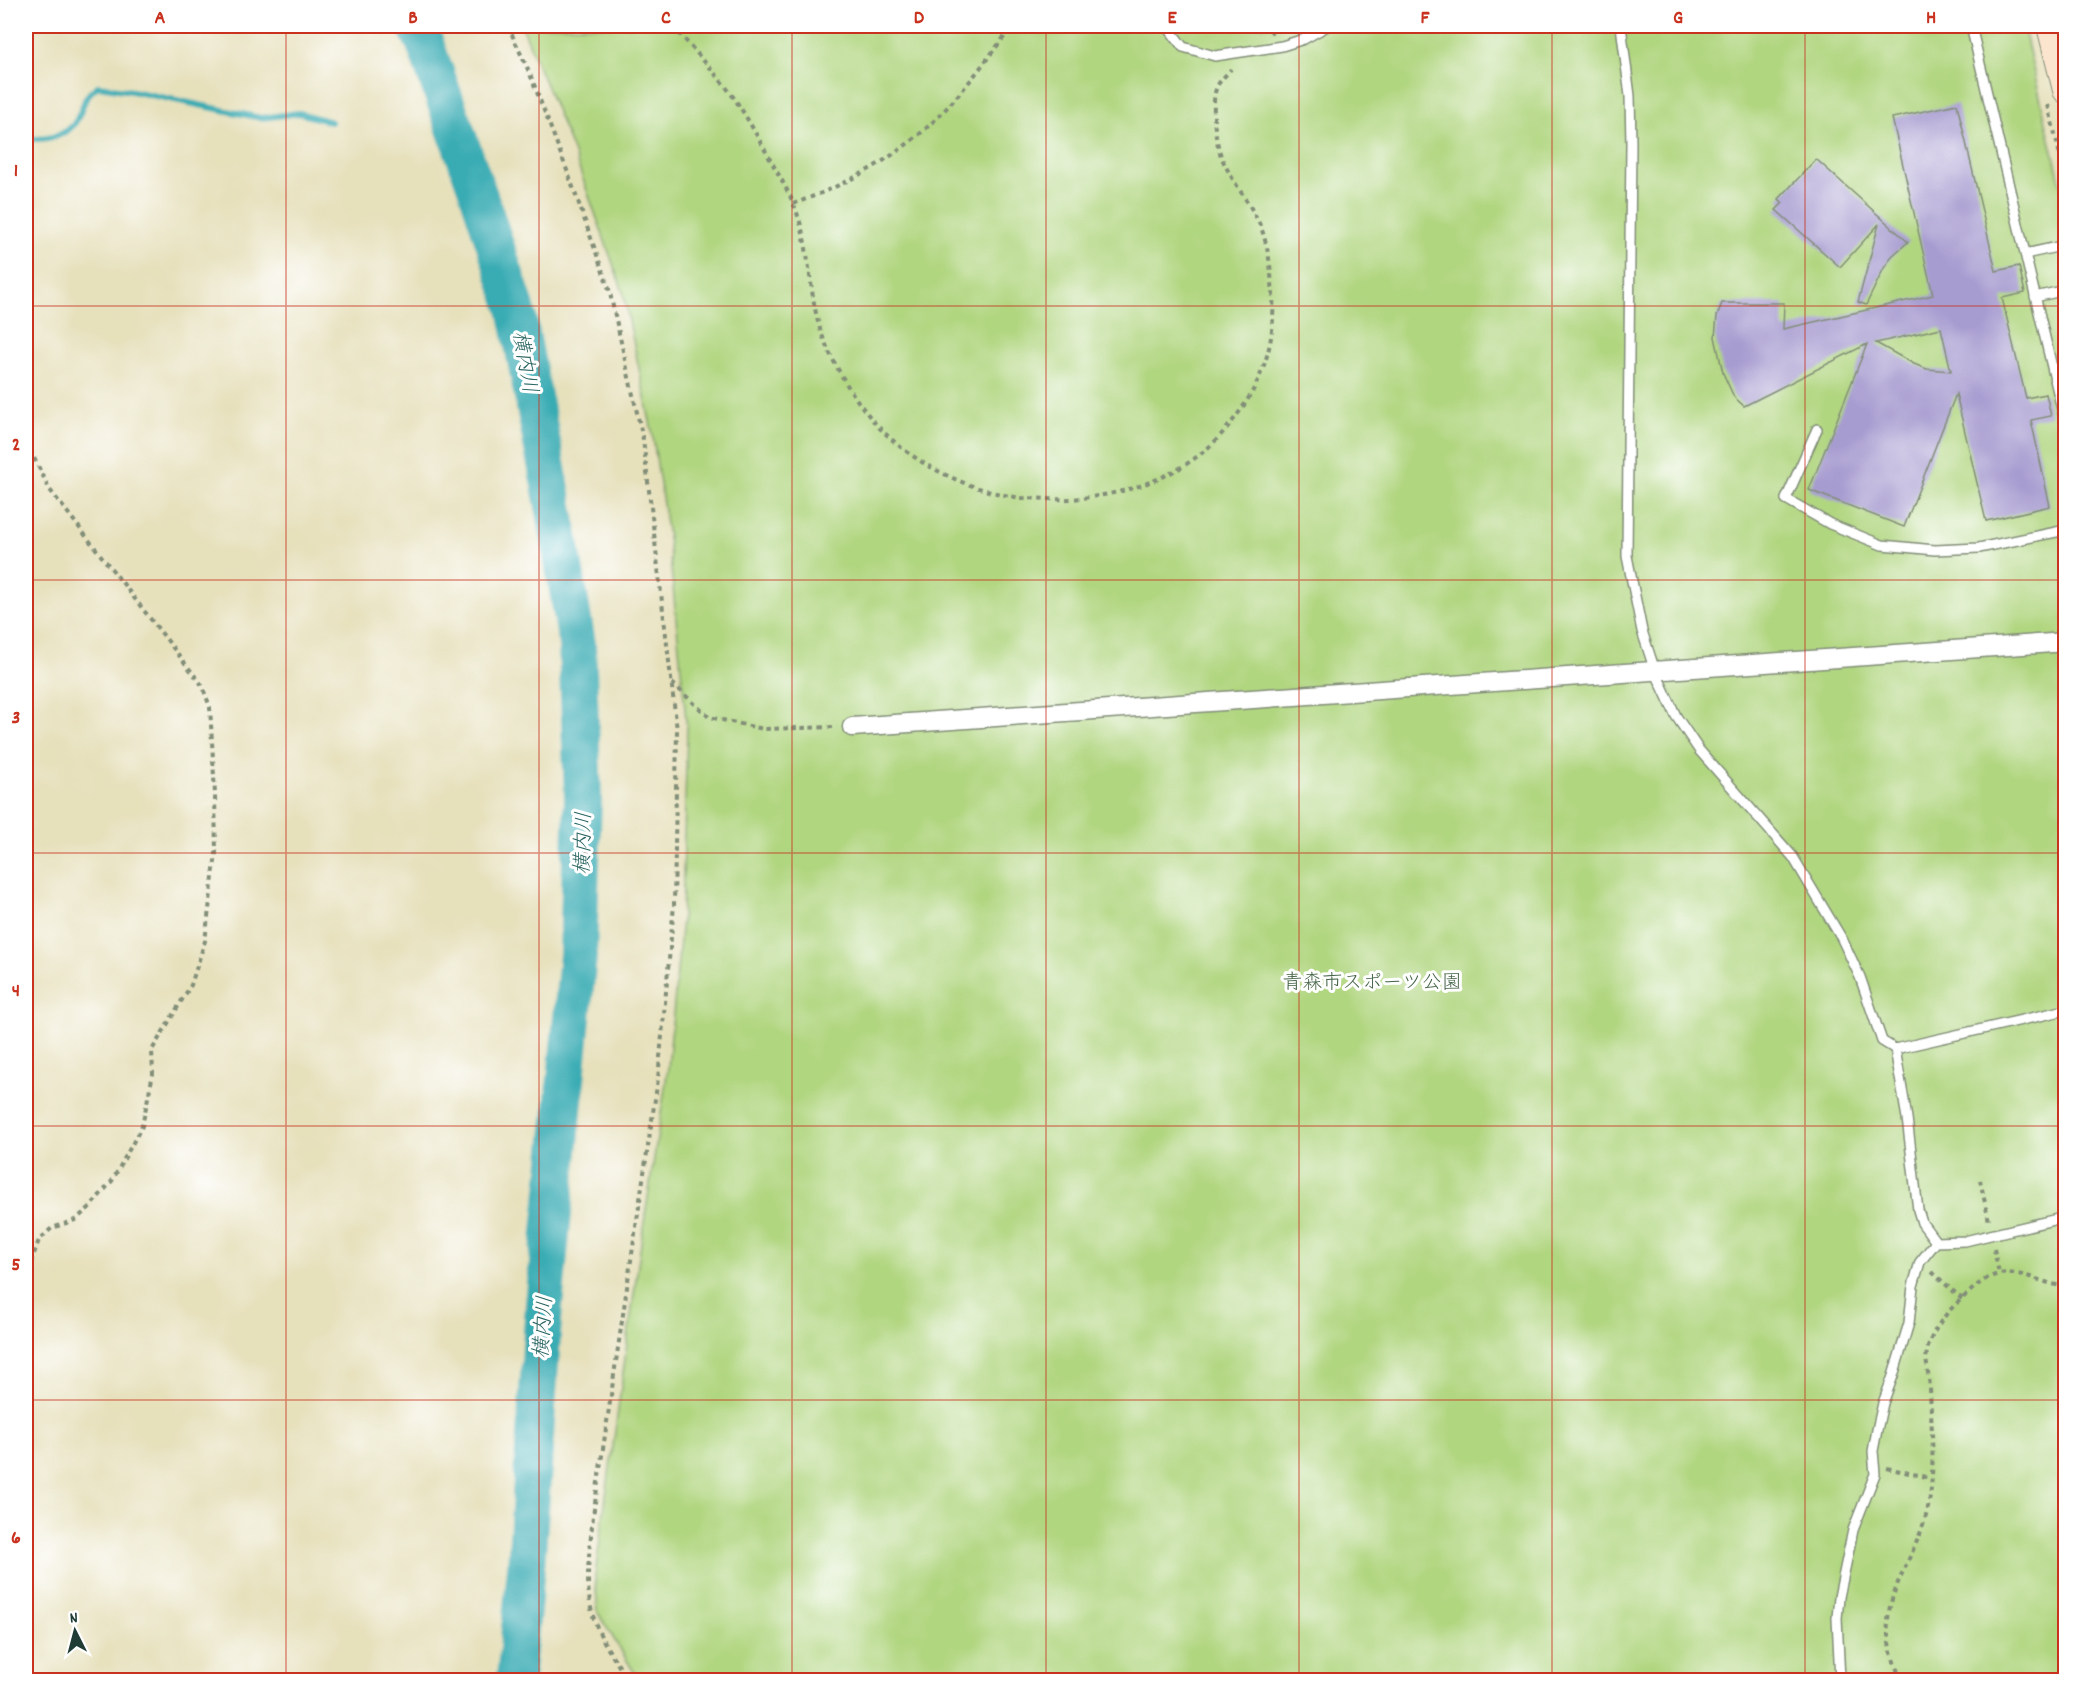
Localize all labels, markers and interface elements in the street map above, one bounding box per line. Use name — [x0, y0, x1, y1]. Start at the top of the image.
text: A — [155, 5, 166, 33]
text: B — [408, 5, 418, 33]
text: C — [661, 5, 671, 33]
text: D — [914, 5, 925, 33]
text: E — [1167, 5, 1177, 33]
text: F — [1421, 5, 1431, 33]
text: G — [1673, 5, 1683, 33]
text: H — [1926, 5, 1936, 33]
text: 1 — [14, 158, 18, 186]
water label: 横内川 — [503, 329, 543, 396]
text: 2 — [12, 432, 20, 460]
text: 3 — [12, 705, 20, 733]
water label: 横内川 — [569, 811, 601, 875]
park label: 青森市スポーツ公園 — [1282, 970, 1462, 998]
text: 4 — [12, 978, 20, 1006]
text: 5 — [11, 1252, 21, 1280]
water label: 横内川 — [528, 1295, 562, 1360]
text: 6 — [11, 1525, 21, 1553]
north arrow — [45, 1601, 105, 1661]
text: N — [69, 1607, 79, 1630]

